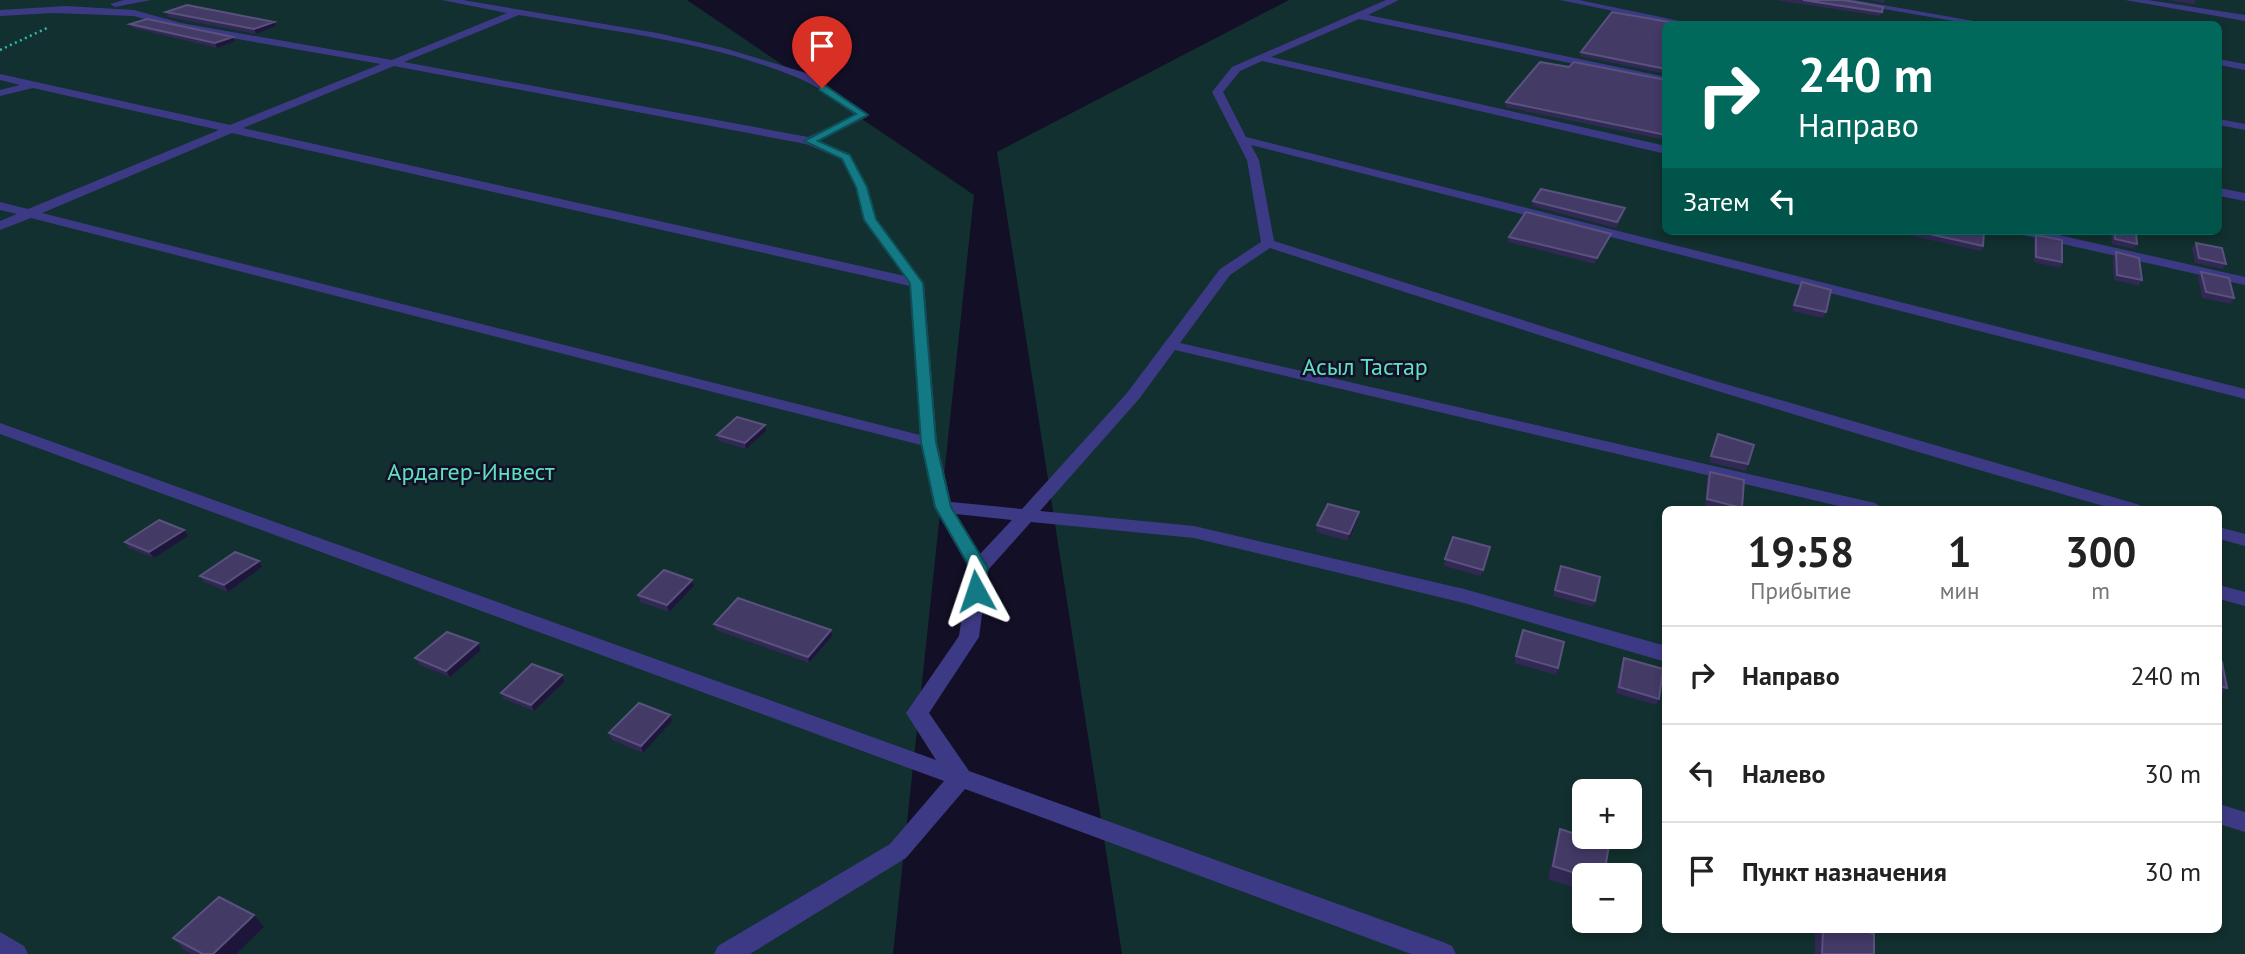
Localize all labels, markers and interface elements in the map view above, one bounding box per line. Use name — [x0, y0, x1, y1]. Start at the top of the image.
pin — [792, 16, 852, 88]
icon: arrive — [803, 27, 841, 65]
text: 240 m — [1798, 42, 1933, 106]
icon: right — [1683, 49, 1774, 140]
text: Направо — [1798, 104, 1919, 146]
icon: left — [1764, 182, 1802, 220]
text: Затем — [1683, 185, 1750, 218]
park label: Асыл Тастар — [1302, 351, 1428, 382]
park label: Ардагер-Инвест — [387, 456, 555, 487]
text: 19:58 — [1748, 524, 1854, 579]
text: 1 — [1948, 524, 1971, 579]
text: 300 — [2065, 524, 2136, 579]
position arrow — [939, 554, 1013, 628]
text: Прибытие — [1750, 576, 1851, 605]
text: мин — [1940, 576, 1979, 605]
text: m — [2091, 576, 2110, 605]
icon: right — [1683, 656, 1721, 694]
text: Направо — [1742, 659, 1840, 692]
text: 240 m — [2130, 659, 2201, 692]
icon: left — [1683, 754, 1721, 792]
text: Налево — [1742, 757, 1826, 790]
text: 30 m — [2145, 757, 2201, 790]
map controls — [1572, 779, 1642, 933]
button: + — [1572, 779, 1642, 849]
icon: arrive — [1683, 852, 1721, 890]
text: Пункт назначения — [1742, 855, 1947, 888]
text: 30 m — [2145, 855, 2201, 888]
button: − — [1572, 863, 1642, 933]

